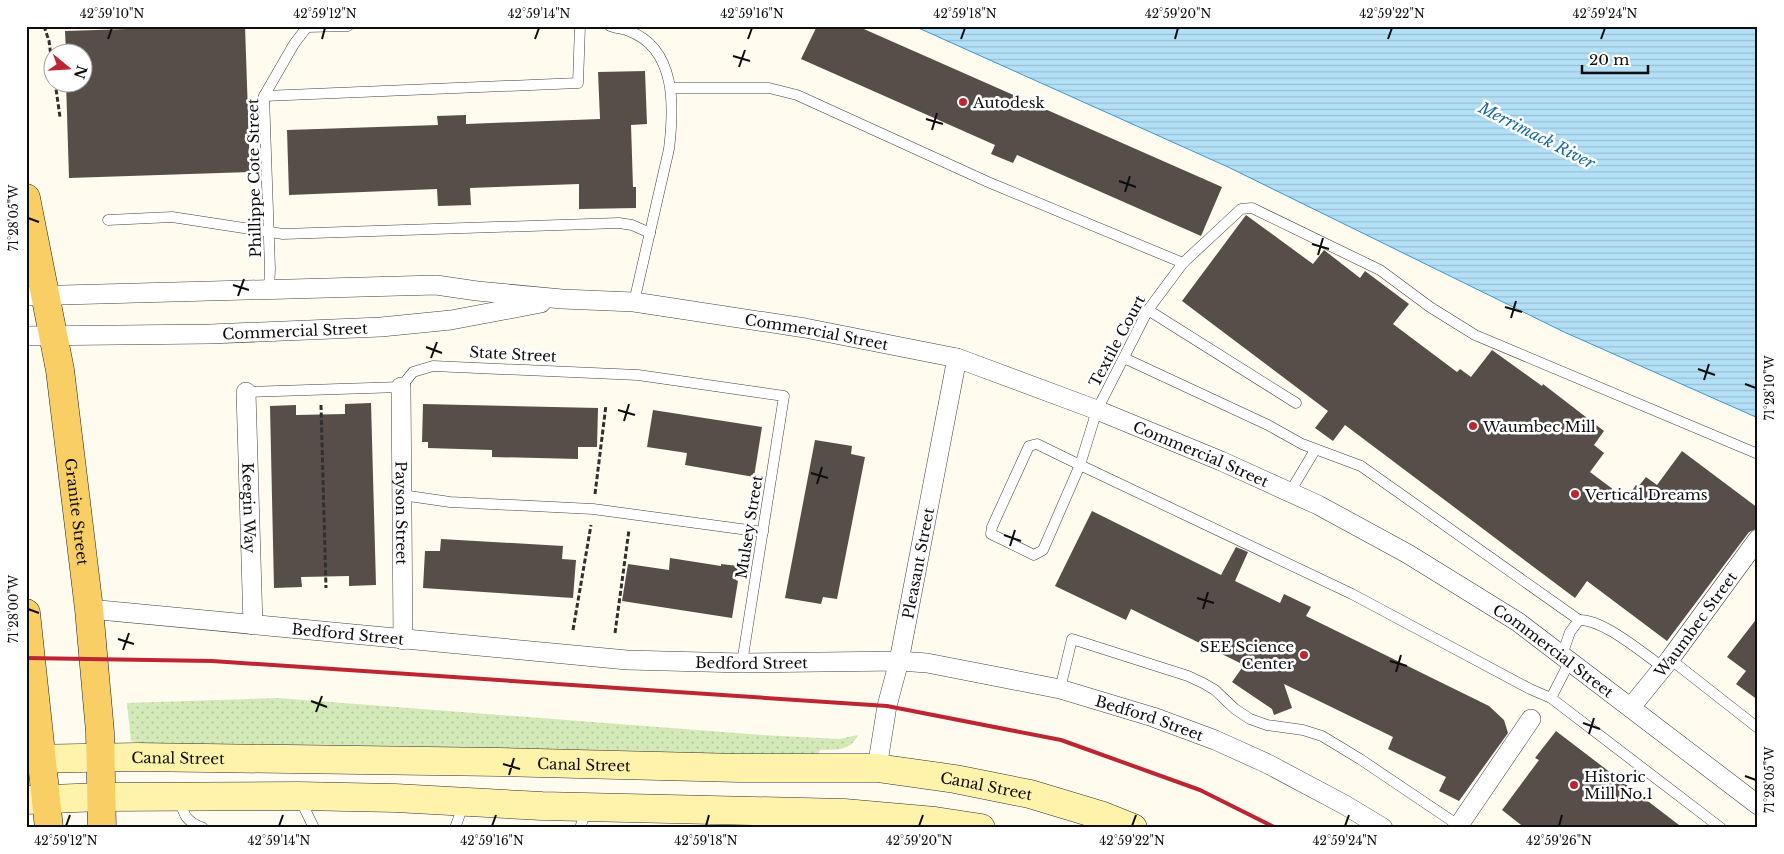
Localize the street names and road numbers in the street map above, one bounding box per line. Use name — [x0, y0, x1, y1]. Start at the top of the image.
street label: Phillippe Cote Street — [243, 98, 265, 258]
street label: Textile Court — [1085, 292, 1149, 390]
street label: Commercial Street — [744, 309, 890, 354]
street label: Commercial Street — [222, 318, 368, 343]
street label: State Street — [469, 342, 557, 366]
street label: Commercial Street — [1130, 416, 1272, 491]
street label: Granite Street — [61, 457, 93, 567]
street label: Payson Street — [392, 461, 412, 565]
street label: Keegin Way — [239, 462, 260, 554]
street label: Mulsey Street — [731, 473, 767, 580]
street label: Pleasant Street — [898, 506, 938, 620]
street label: Waumbec Street — [1649, 567, 1741, 681]
street label: Commercial Street — [1490, 600, 1618, 701]
street label: Bedford Street — [291, 619, 405, 648]
street label: Bedford Street — [695, 652, 808, 673]
street label: Bedford Street — [1093, 691, 1206, 745]
street label: Canal Street — [131, 747, 225, 768]
street label: Canal Street — [537, 753, 631, 775]
street label: Canal Street — [939, 768, 1034, 804]

